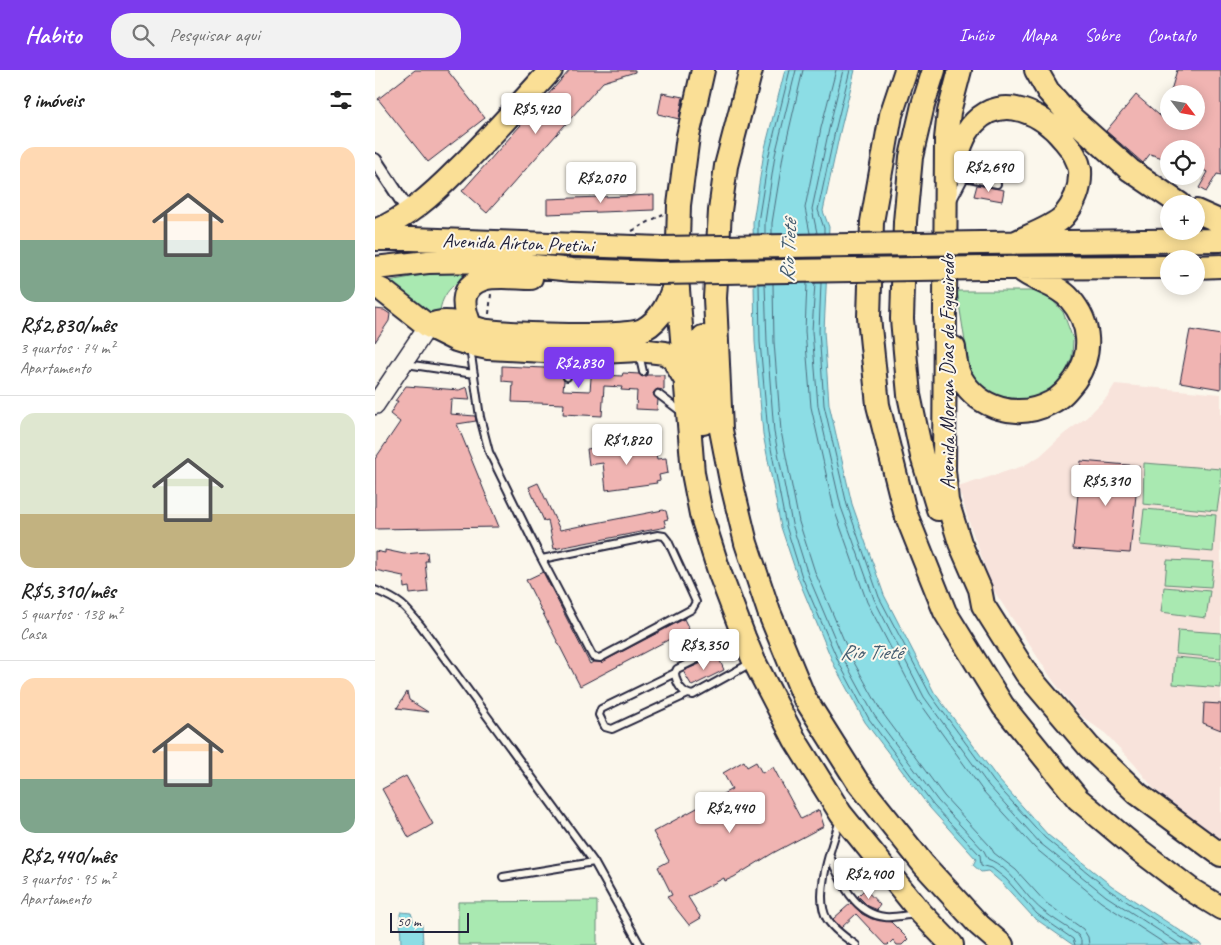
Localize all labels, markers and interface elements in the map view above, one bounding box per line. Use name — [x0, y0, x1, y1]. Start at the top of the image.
search box — [111, 13, 461, 58]
text: Habito — [25, 20, 81, 50]
icon: search — [129, 21, 157, 49]
text: Pesquisar aqui — [169, 23, 260, 47]
text: Início — [959, 24, 994, 46]
text: Mapa — [1022, 24, 1056, 46]
text: Sobre — [1084, 24, 1120, 46]
text: Contato — [1148, 24, 1196, 46]
north arrow — [1160, 85, 1205, 130]
map controls — [1160, 85, 1205, 295]
icon: filters — [327, 86, 355, 114]
text: 9 imóveis — [20, 87, 83, 113]
pin: R$5,420 — [490, 92, 582, 135]
text: R$5,420 — [512, 99, 560, 119]
button: locate — [1160, 140, 1205, 185]
pin: R$2,690 — [943, 150, 1035, 193]
text: R$2,690 — [965, 157, 1013, 177]
pin: R$2,070 — [555, 162, 647, 204]
text: R$2,070 — [577, 168, 625, 188]
icon: home — [143, 180, 233, 270]
button: + — [1160, 195, 1205, 240]
water label: Rio Tietê — [773, 214, 803, 283]
street label: Avenida Aírton Pretini — [442, 228, 596, 258]
button: − — [1160, 250, 1205, 295]
street label: Avenida Morvan Dias de Figueiredo — [935, 253, 960, 489]
text: R$2,830/mês — [20, 312, 116, 338]
text: 3 quartos · 74 m² — [20, 338, 115, 358]
pin: R$2,830 — [533, 346, 625, 389]
text: R$2,830 — [555, 353, 603, 373]
text: Apartamento — [20, 358, 91, 378]
pin: R$1,820 — [581, 424, 673, 466]
text: R$1,820 — [603, 430, 651, 450]
icon: home — [143, 445, 233, 535]
pin: R$5,310 — [1060, 464, 1152, 507]
text: R$5,310 — [1082, 471, 1130, 491]
text: R$5,310/mês — [20, 578, 116, 604]
text: 5 quartos · 138 m² — [20, 604, 122, 624]
text: Casa — [20, 624, 46, 644]
pin: R$3,350 — [658, 628, 750, 671]
text: R$3,350 — [680, 635, 728, 655]
water label: Rio Tietê — [840, 639, 907, 665]
icon: home — [143, 710, 233, 800]
pin: R$2,440 — [684, 792, 776, 834]
text: R$2,440 — [706, 798, 754, 818]
text: R$2,440/mês — [20, 843, 116, 869]
pin: R$2,400 — [823, 858, 915, 900]
text: R$2,400 — [845, 864, 893, 884]
text: 3 quartos · 95 m² — [20, 869, 115, 889]
text: Apartamento — [20, 889, 91, 909]
scale bar — [390, 910, 469, 933]
text: 50 m — [397, 913, 421, 930]

